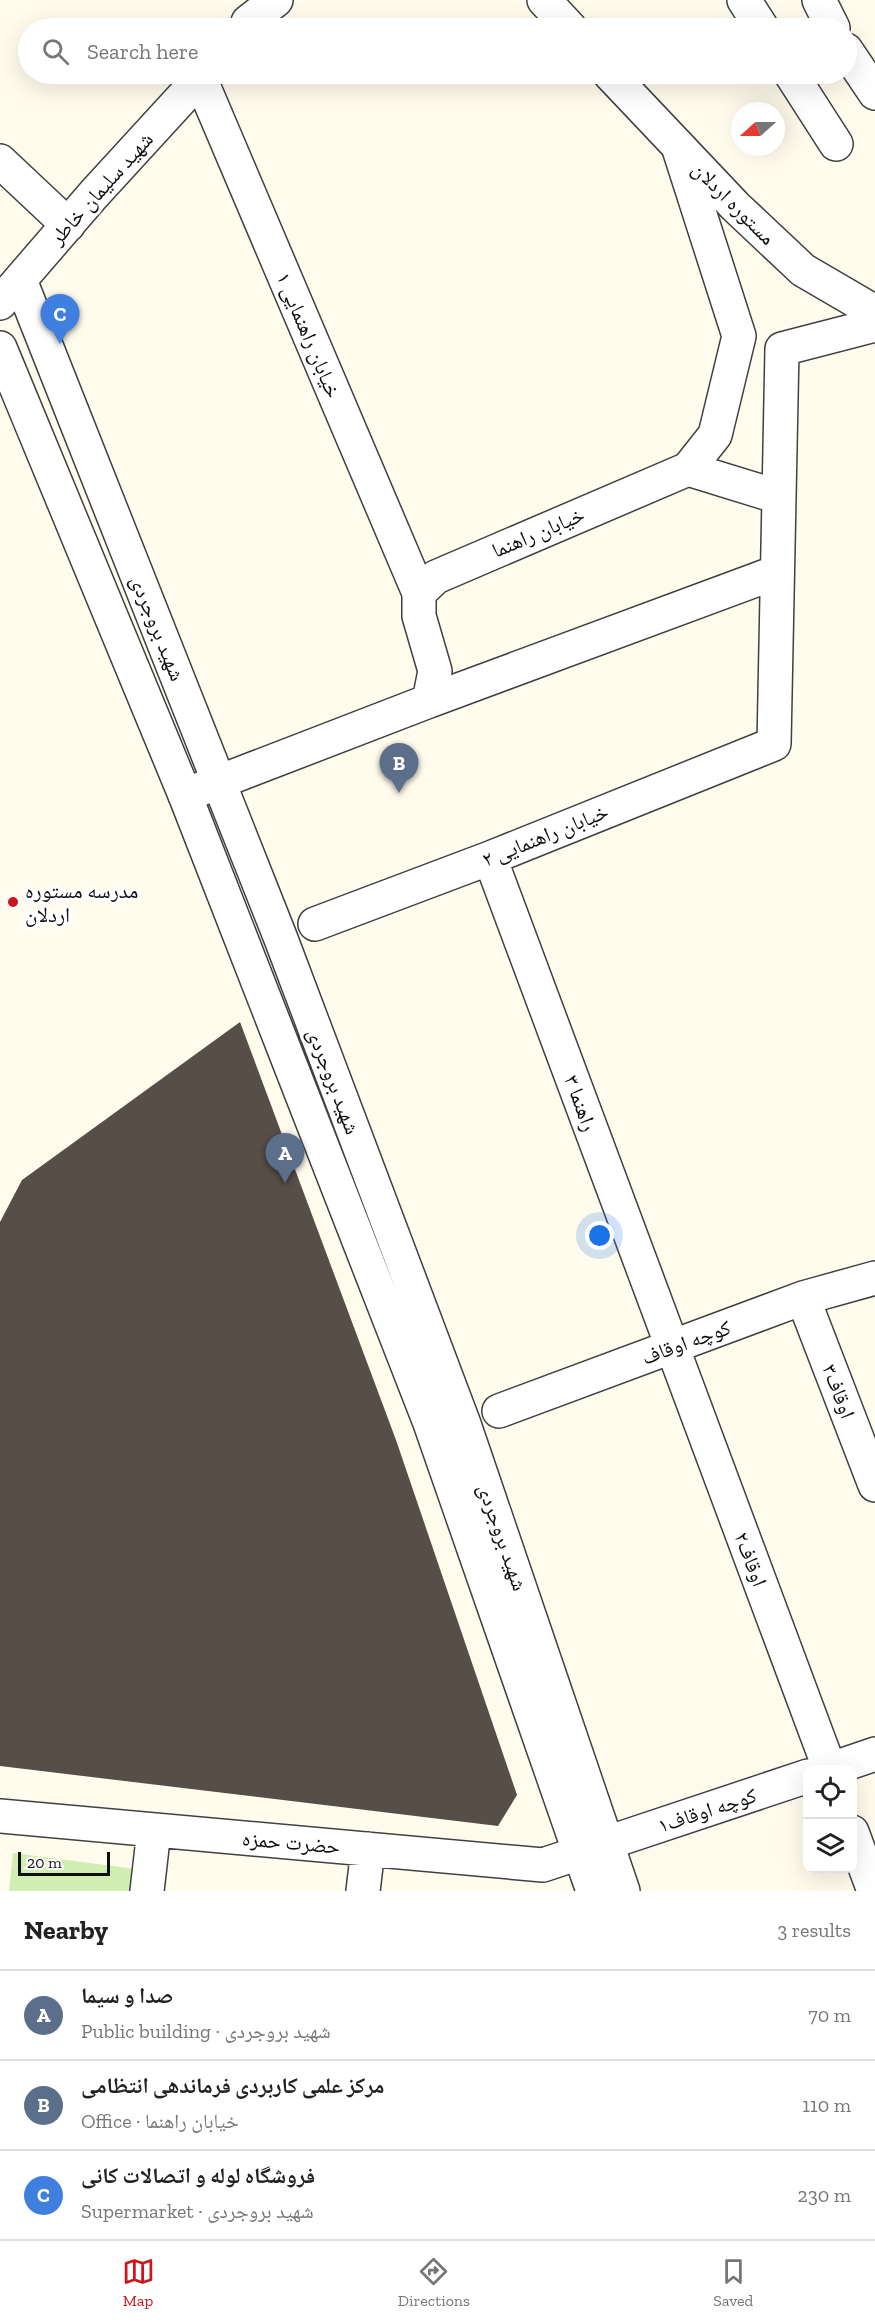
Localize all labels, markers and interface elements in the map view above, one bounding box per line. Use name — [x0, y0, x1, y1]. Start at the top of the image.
search box — [18, 18, 857, 84]
icon: search — [39, 35, 72, 68]
text: Search here — [87, 38, 198, 65]
north arrow — [731, 102, 785, 156]
street label: شهید سلیمان خاطر — [43, 127, 158, 250]
street label: مستوره اردلان — [687, 156, 781, 250]
street label: خیابان راهنمایی ۱ — [270, 268, 347, 402]
pin: C — [40, 294, 80, 344]
street label: خیابان راهنما — [488, 501, 588, 563]
street label: شهید بروجردی — [125, 572, 191, 684]
pin: B — [380, 744, 418, 793]
street label: خیابان راهنمایی ۲ — [478, 798, 612, 873]
place label: مدرسه مستوره اردلان — [25, 878, 138, 927]
marker: مدرسه مستوره اردلان — [6, 895, 20, 909]
street label: شهید بروجردی — [302, 1024, 366, 1138]
street label: راهنما ۳ — [559, 1071, 603, 1135]
pin: A — [266, 1134, 304, 1183]
your location — [585, 1221, 614, 1250]
street label: کوچه اوقاف — [638, 1314, 734, 1370]
street label: اوقاف۳ — [817, 1360, 861, 1422]
street label: شهید بروجردی — [473, 1480, 533, 1594]
street label: اوقاف۲ — [729, 1528, 773, 1590]
map controls — [803, 1765, 857, 1873]
button: locate — [803, 1765, 857, 1819]
street label: کوچه اوقاف۱ — [654, 1782, 760, 1838]
button: layers — [803, 1819, 857, 1873]
street label: حضرت حمزه — [241, 1825, 341, 1859]
scale bar — [18, 1849, 110, 1876]
text: 20 m — [27, 1853, 62, 1872]
text: Nearby — [24, 1914, 108, 1946]
text: 3 results — [777, 1918, 851, 1942]
text: صدا و سیما — [81, 1982, 173, 2009]
text: A — [37, 2003, 50, 2027]
text: 70 m — [808, 2003, 851, 2027]
text: Public building · شهید بروجردی — [81, 2019, 331, 2043]
text: مرکز علمی کاربردی فرماندهی انتظامی — [81, 2072, 384, 2099]
text: B — [37, 2093, 50, 2117]
text: 110 m — [802, 2093, 851, 2117]
text: Office · خیابان راهنما — [81, 2109, 239, 2133]
text: فروشگاه لوله و اتصالات کانی — [81, 2162, 315, 2189]
text: C — [37, 2183, 50, 2207]
text: 230 m — [798, 2183, 851, 2207]
text: Supermarket · شهید بروجردی — [81, 2199, 314, 2223]
tab: Map — [122, 2255, 155, 2310]
tab: Directions — [398, 2255, 470, 2310]
tab: Saved — [713, 2255, 753, 2310]

